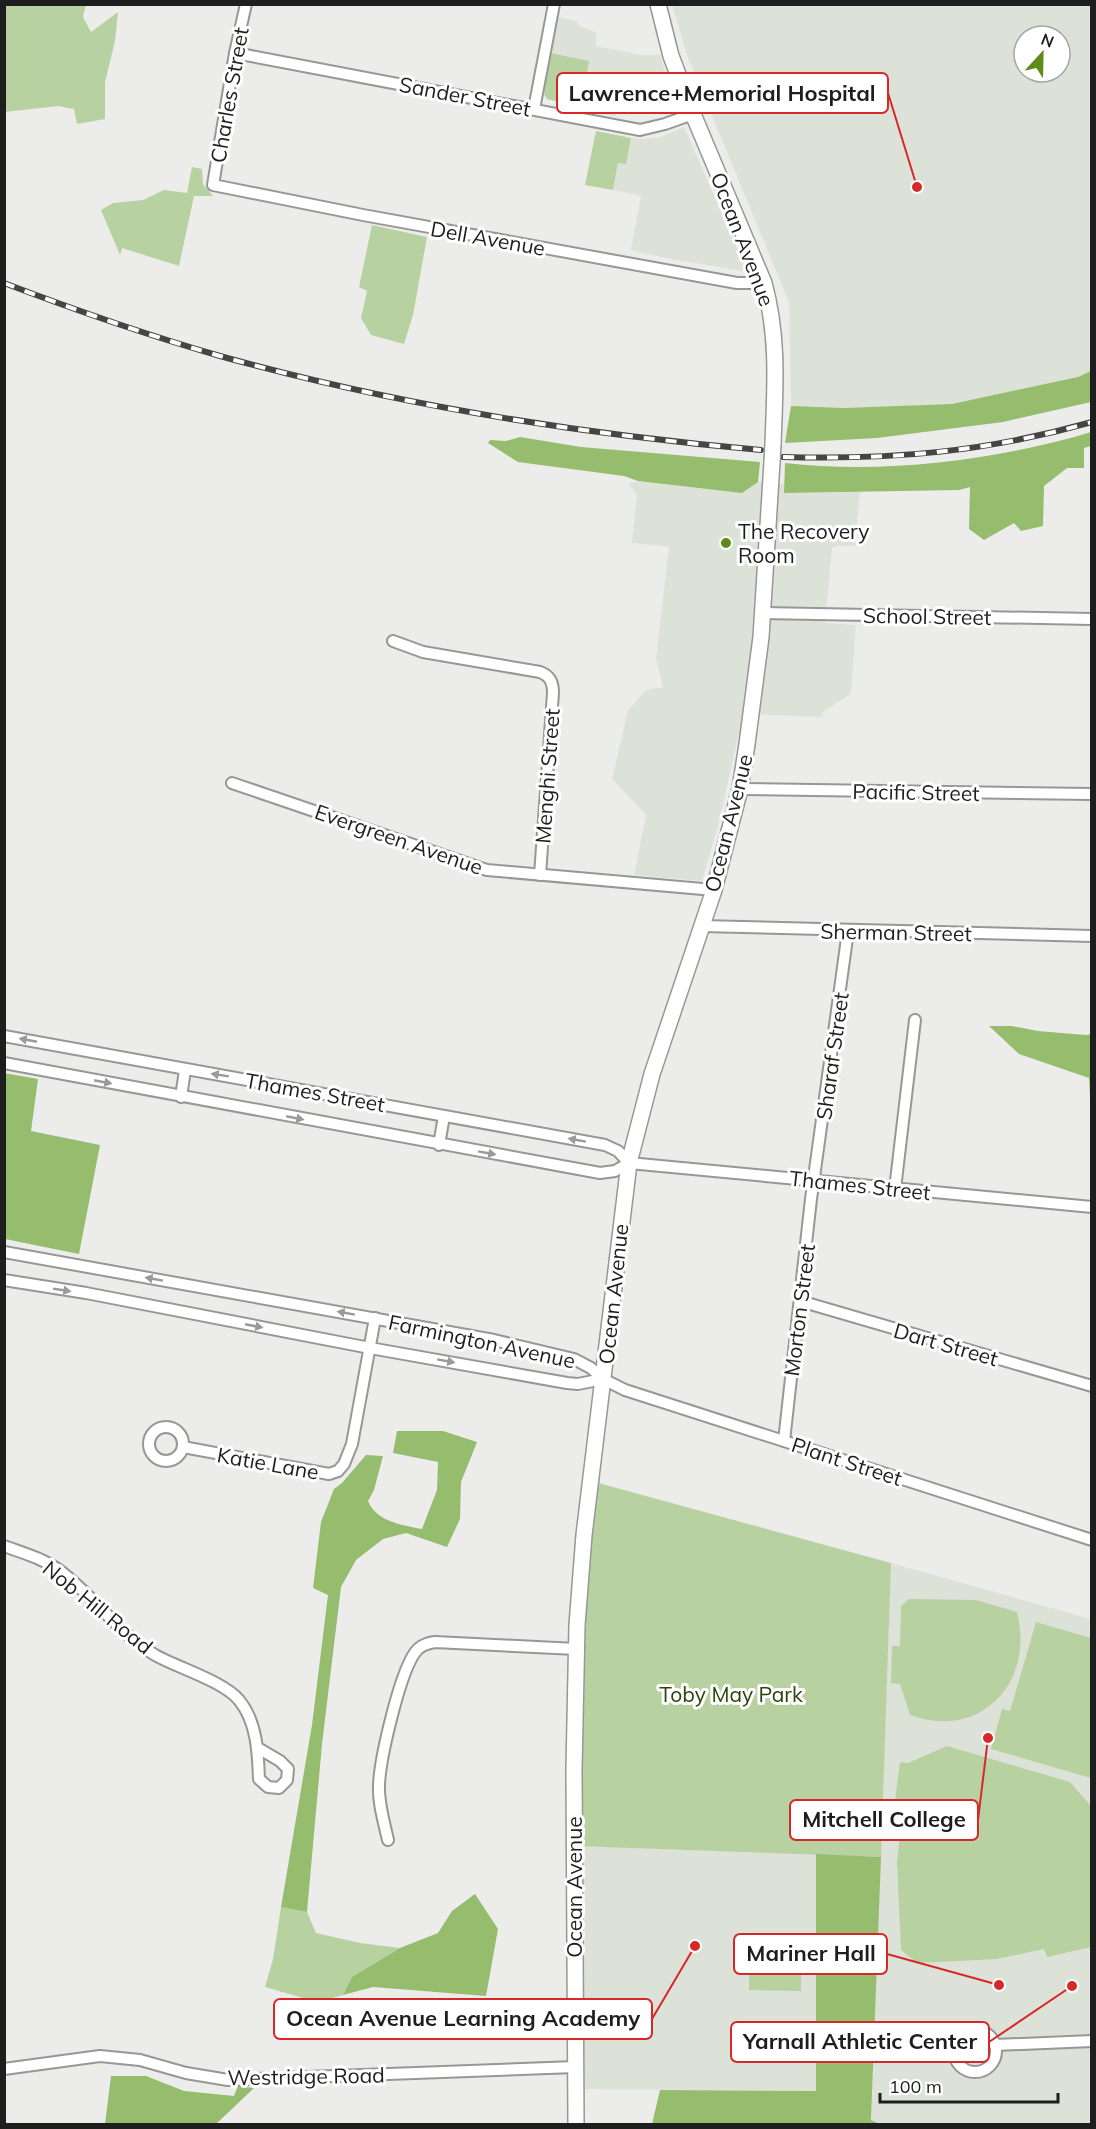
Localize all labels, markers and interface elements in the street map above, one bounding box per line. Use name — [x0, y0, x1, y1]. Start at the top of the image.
north arrow — [1012, 24, 1072, 84]
street label: Charles Street — [204, 25, 254, 165]
text: N — [1038, 29, 1057, 52]
street label: Sander Street — [397, 71, 533, 121]
callout: Lawrence+Memorial Hospital — [557, 73, 888, 113]
text: Lawrence+Memorial Hospital — [568, 79, 876, 107]
street label: Ocean Avenue — [706, 168, 780, 310]
street label: Dell Avenue — [429, 215, 547, 261]
place label: The Recovery Room — [738, 518, 869, 568]
marker: The Recovery Room — [719, 536, 733, 550]
street label: School Street — [863, 602, 991, 630]
street label: Menghi Street — [529, 708, 565, 844]
street label: Ocean Avenue — [698, 751, 758, 895]
street label: Pacific Street — [852, 778, 980, 806]
street label: Evergreen Avenue — [312, 798, 486, 880]
street label: Sherman Street — [820, 918, 972, 946]
street label: Sharaf Street — [810, 990, 854, 1122]
one-way arrow — [18, 1035, 37, 1044]
street label: Thames Street — [243, 1067, 387, 1117]
one-way arrow — [210, 1071, 229, 1080]
one-way arrow — [94, 1078, 113, 1087]
one-way arrow — [286, 1114, 305, 1123]
one-way arrow — [567, 1135, 586, 1144]
one-way arrow — [477, 1149, 496, 1158]
street label: Thames Street — [788, 1165, 932, 1205]
street label: Ocean Avenue — [593, 1222, 633, 1366]
street label: Morton Street — [778, 1242, 820, 1378]
one-way arrow — [145, 1274, 164, 1283]
one-way arrow — [53, 1285, 72, 1294]
one-way arrow — [337, 1308, 356, 1317]
street label: Farmington Avenue — [386, 1309, 578, 1373]
street label: Dart Street — [891, 1317, 1001, 1371]
one-way arrow — [245, 1322, 264, 1331]
one-way arrow — [436, 1357, 455, 1366]
street label: Plant Street — [789, 1431, 905, 1491]
street label: Katie Lane — [215, 1441, 321, 1485]
street label: Nob Hill Road — [38, 1555, 158, 1659]
park label: Toby May Park — [659, 1681, 803, 1707]
callout: Mitchell College — [790, 1800, 978, 1840]
text: Mitchell College — [802, 1805, 966, 1833]
street label: Ocean Avenue — [561, 1816, 587, 1958]
callout: Mariner Hall — [734, 1934, 887, 1974]
text: Mariner Hall — [746, 1939, 876, 1967]
callout: Ocean Avenue Learning Academy — [274, 1999, 652, 2039]
text: Ocean Avenue Learning Academy — [286, 2004, 640, 2032]
callout: Yarnall Athletic Center — [731, 2022, 989, 2062]
text: Yarnall Athletic Center — [742, 2027, 977, 2055]
street label: Westridge Road — [227, 2062, 385, 2090]
scale bar — [880, 2066, 1058, 2104]
text: 100 m — [889, 2075, 942, 2098]

